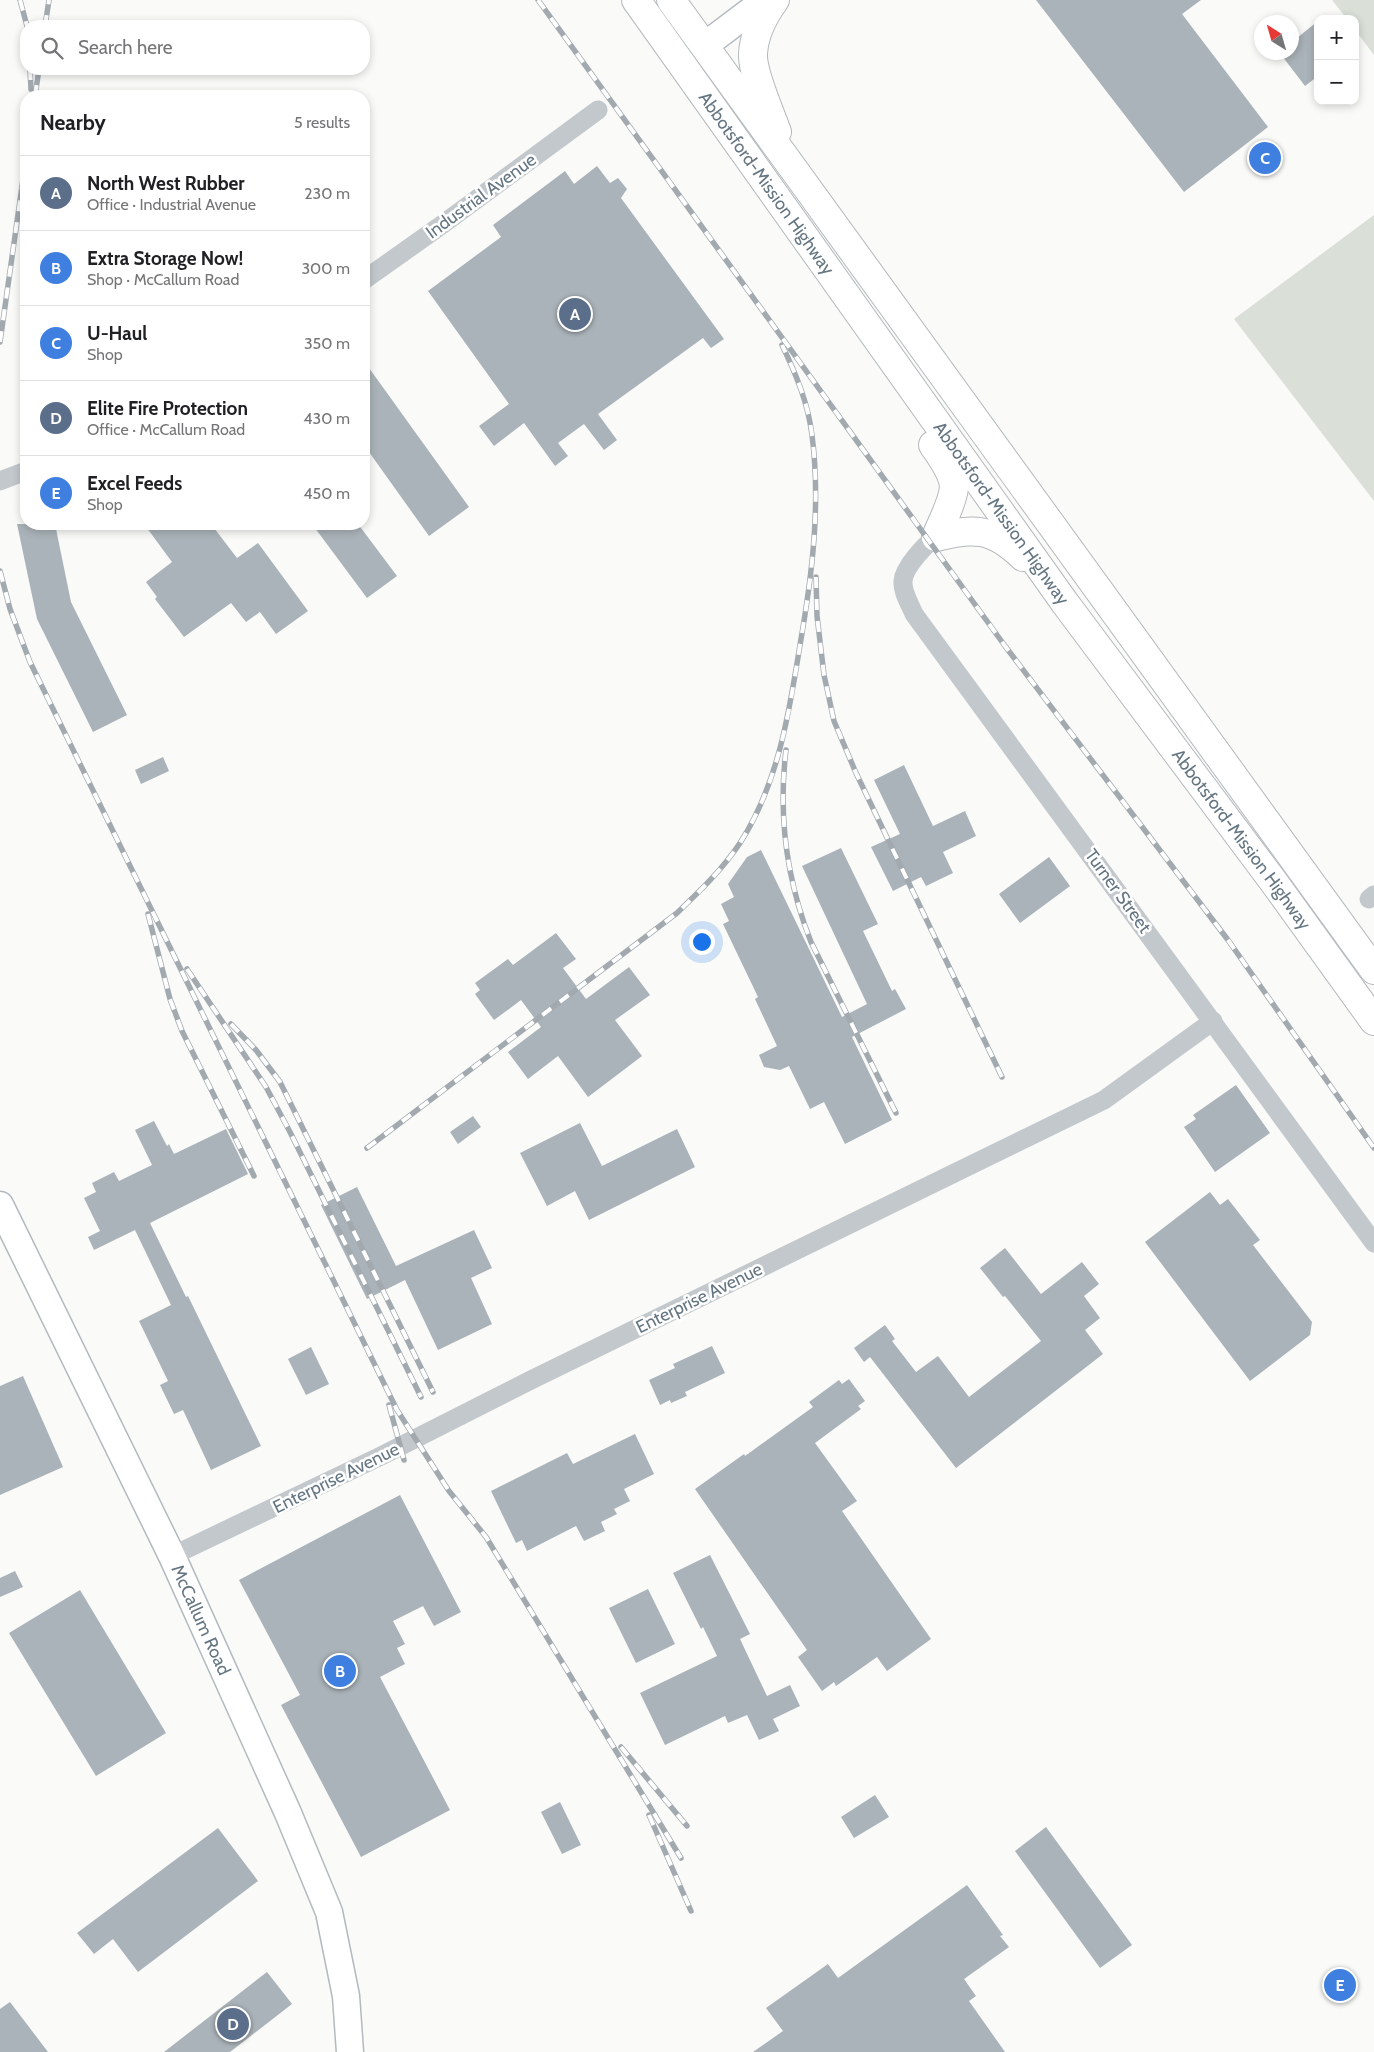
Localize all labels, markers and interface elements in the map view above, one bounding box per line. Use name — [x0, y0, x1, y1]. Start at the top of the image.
north arrow — [1254, 15, 1299, 60]
map controls — [1314, 15, 1359, 105]
button: + — [1314, 15, 1359, 60]
search box — [20, 20, 370, 75]
icon: search — [38, 34, 66, 62]
text: Search here — [78, 36, 172, 59]
button: − — [1314, 60, 1359, 105]
street label: Abbotsford-Mission Highway — [694, 88, 839, 279]
text: Nearby — [40, 110, 106, 135]
text: 5 results — [294, 113, 350, 132]
pin: C — [1249, 139, 1281, 177]
street label: Industrial Avenue — [422, 149, 540, 243]
text: North West Rubber — [87, 172, 245, 195]
text: A — [51, 184, 61, 203]
text: 230 m — [304, 184, 350, 203]
text: Office · Industrial Avenue — [87, 195, 256, 214]
text: Extra Storage Now! — [87, 247, 243, 270]
text: B — [51, 259, 61, 278]
text: 300 m — [301, 259, 350, 278]
text: Shop · McCallum Road — [87, 270, 239, 289]
pin: A — [559, 295, 591, 333]
text: U-Haul — [87, 322, 147, 345]
text: C — [51, 334, 61, 353]
text: 350 m — [304, 334, 350, 353]
text: Shop — [87, 345, 123, 364]
text: Elite Fire Protection — [87, 397, 248, 420]
text: D — [50, 409, 62, 428]
text: 430 m — [303, 409, 350, 428]
street label: Abbotsford-Mission Highway — [929, 418, 1074, 609]
text: Office · McCallum Road — [87, 420, 245, 439]
text: Excel Feeds — [87, 472, 182, 495]
text: E — [51, 484, 61, 503]
text: 450 m — [303, 484, 350, 503]
text: Shop — [87, 495, 123, 514]
street label: Abbotsford-Mission Highway — [1167, 745, 1316, 934]
street label: Turner Street — [1080, 845, 1156, 937]
your location — [689, 929, 715, 955]
street label: Enterprise Avenue — [632, 1258, 766, 1338]
street label: Enterprise Avenue — [269, 1438, 403, 1518]
street label: McCallum Road — [166, 1561, 235, 1679]
pin: B — [324, 1652, 356, 1690]
pin: E — [1324, 1966, 1356, 2004]
pin: D — [217, 2005, 249, 2043]

